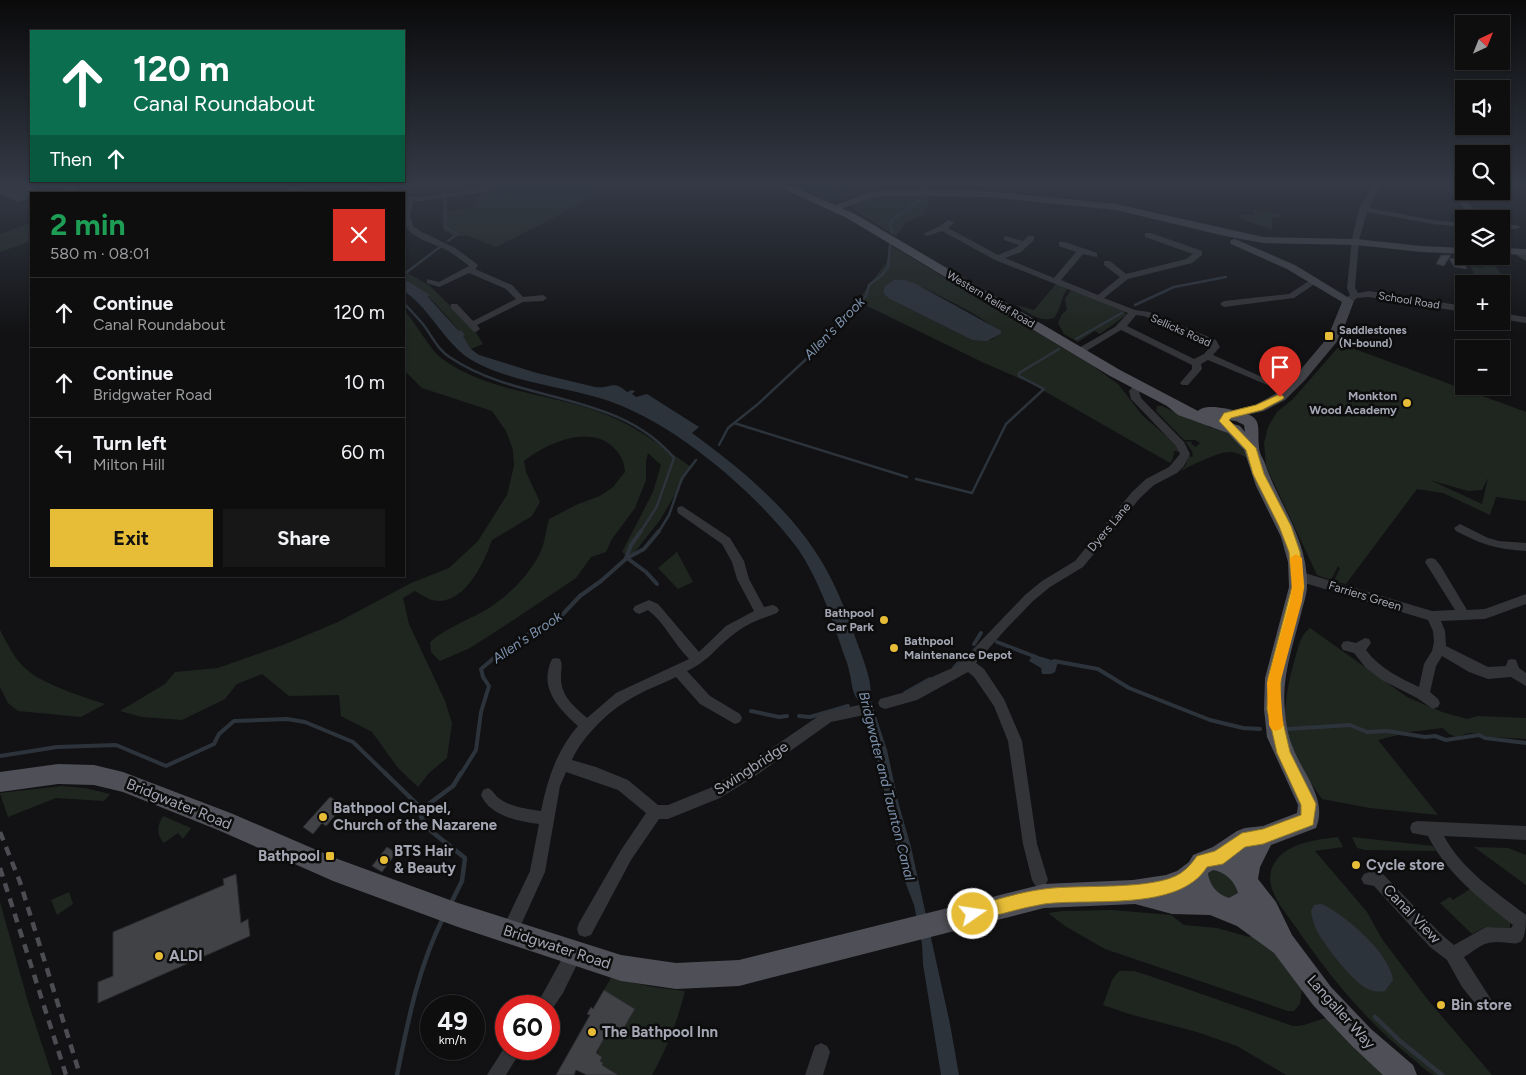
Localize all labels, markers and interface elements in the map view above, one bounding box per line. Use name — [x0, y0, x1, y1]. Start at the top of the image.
north arrow — [1455, 15, 1510, 70]
map controls — [1455, 15, 1510, 395]
text: 120 m — [133, 48, 230, 90]
icon: ahead — [50, 50, 115, 115]
button: sound — [1455, 80, 1510, 135]
text: Canal Roundabout — [133, 90, 315, 117]
icon: ahead — [102, 145, 130, 173]
button: search — [1455, 145, 1510, 200]
text: Then — [50, 148, 92, 171]
text: 2 min — [50, 206, 126, 243]
button: close — [333, 209, 385, 261]
button: layers — [1455, 210, 1510, 265]
text: 580 m · 08:01 — [50, 244, 150, 263]
street label: Western Relief Road — [945, 268, 1037, 331]
button: + — [1455, 275, 1510, 330]
street label: School Road — [1377, 289, 1441, 312]
text: Continue — [93, 292, 173, 315]
water label: Allen's Brook — [800, 293, 869, 364]
icon: ahead — [50, 299, 78, 327]
text: 120 m — [333, 301, 385, 324]
street label: Sellicks Road — [1149, 311, 1213, 350]
text: Canal Roundabout — [93, 315, 226, 334]
place label: Saddlestones (N-bound) — [1339, 324, 1407, 350]
marker: Saddlestones (N-bound) — [1323, 330, 1335, 342]
button: − — [1455, 340, 1510, 395]
pin — [1259, 346, 1301, 397]
icon: arrive — [1266, 353, 1294, 381]
text: Continue — [93, 362, 173, 385]
icon: ahead — [50, 369, 78, 397]
text: 10 m — [344, 371, 385, 394]
text: Bridgwater Road — [93, 385, 212, 404]
place label: Monkton Wood Academy — [1309, 389, 1397, 417]
marker: Monkton Wood Academy — [1401, 397, 1413, 409]
text: Turn left — [93, 432, 167, 455]
icon: left — [50, 439, 78, 467]
text: 60 m — [341, 441, 385, 464]
text: Milton Hill — [93, 455, 165, 474]
street label: Dyers Lane — [1085, 499, 1134, 554]
button: Exit — [50, 509, 213, 567]
button: Share — [223, 509, 385, 567]
street label: Farriers Green — [1327, 578, 1403, 614]
place label: Bathpool Car Park — [824, 606, 875, 634]
water label: Allen's Brook — [488, 607, 566, 668]
marker: Bathpool Car Park — [878, 614, 890, 626]
place label: Bathpool Maintenance Depot — [904, 634, 1012, 662]
marker: Bathpool Maintenance Depot — [888, 642, 900, 654]
water label: Bridgwater and Taunton Canal — [855, 690, 918, 883]
street label: Swingbridge — [711, 737, 791, 799]
street label: Bridgwater Road — [124, 775, 234, 833]
place label: Bathpool Chapel, Church of the Nazarene — [333, 799, 498, 834]
marker: Bathpool Chapel, Church of the Nazarene — [317, 811, 329, 823]
place label: BTS Hair & Beauty — [394, 842, 456, 877]
place label: Bathpool — [258, 847, 320, 865]
marker: Bathpool — [324, 850, 336, 862]
marker: BTS Hair & Beauty — [378, 854, 390, 866]
place label: Cycle store — [1366, 856, 1445, 874]
marker: Cycle store — [1350, 859, 1362, 871]
street label: Canal View — [1379, 881, 1445, 947]
position arrow — [946, 887, 998, 939]
street label: Bridgwater Road — [501, 921, 613, 973]
place label: ALDI — [169, 947, 203, 965]
marker: ALDI — [153, 950, 165, 962]
street label: Langaller Way — [1303, 971, 1379, 1053]
speed limit sign: 60 — [495, 995, 560, 1060]
place label: Bin store — [1451, 996, 1512, 1014]
marker: Bin store — [1435, 999, 1447, 1011]
text: 49 — [437, 1006, 468, 1036]
place label: The Bathpool Inn — [602, 1023, 718, 1041]
marker: The Bathpool Inn — [586, 1026, 598, 1038]
text: km/h — [439, 1033, 466, 1047]

